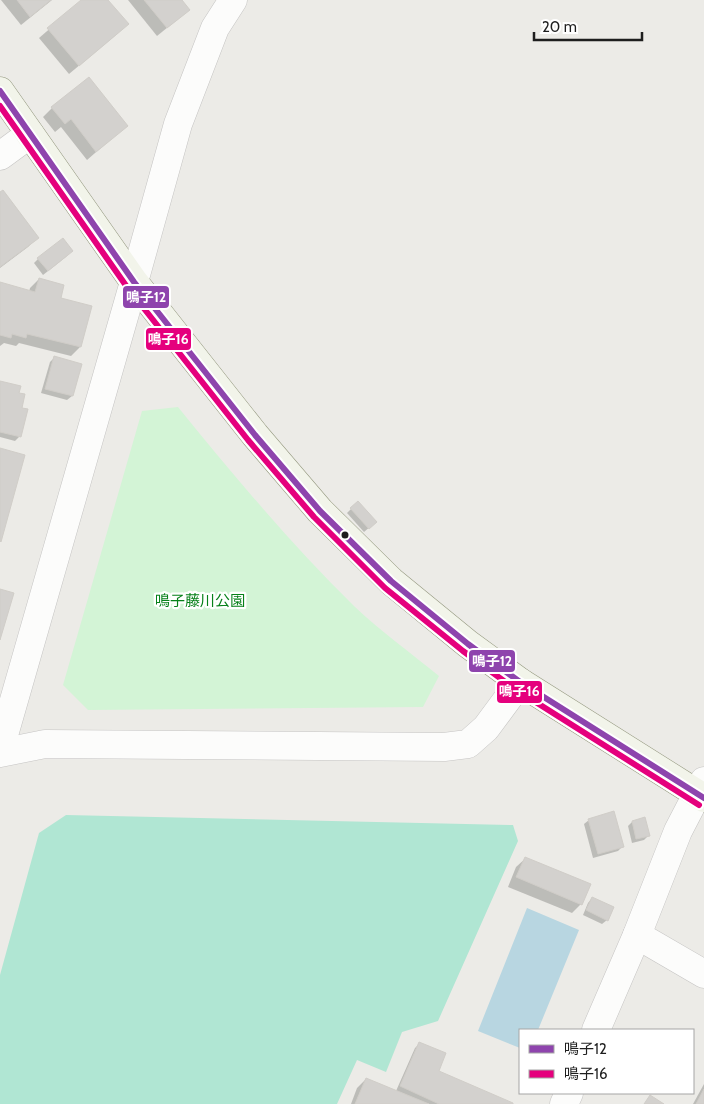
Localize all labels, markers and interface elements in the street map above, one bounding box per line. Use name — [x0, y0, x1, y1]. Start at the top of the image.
scale bar — [534, 10, 642, 42]
text: 20 m — [542, 18, 577, 36]
line badge: 鳴子12 — [122, 285, 170, 309]
text: 鳴子12 — [126, 288, 166, 306]
line badge: 鳴子16 — [145, 327, 192, 351]
text: 鳴子16 — [147, 330, 189, 348]
unlabelled marker — [340, 530, 350, 540]
park label: 鳴子藤川公園 — [155, 592, 245, 610]
line badge: 鳴子12 — [468, 649, 516, 673]
text: 鳴子12 — [472, 652, 512, 670]
line badge: 鳴子16 — [496, 680, 543, 704]
text: 鳴子16 — [498, 682, 540, 700]
legend — [519, 1029, 694, 1094]
text: 鳴子12 — [564, 1040, 607, 1058]
text: 鳴子16 — [564, 1065, 607, 1083]

